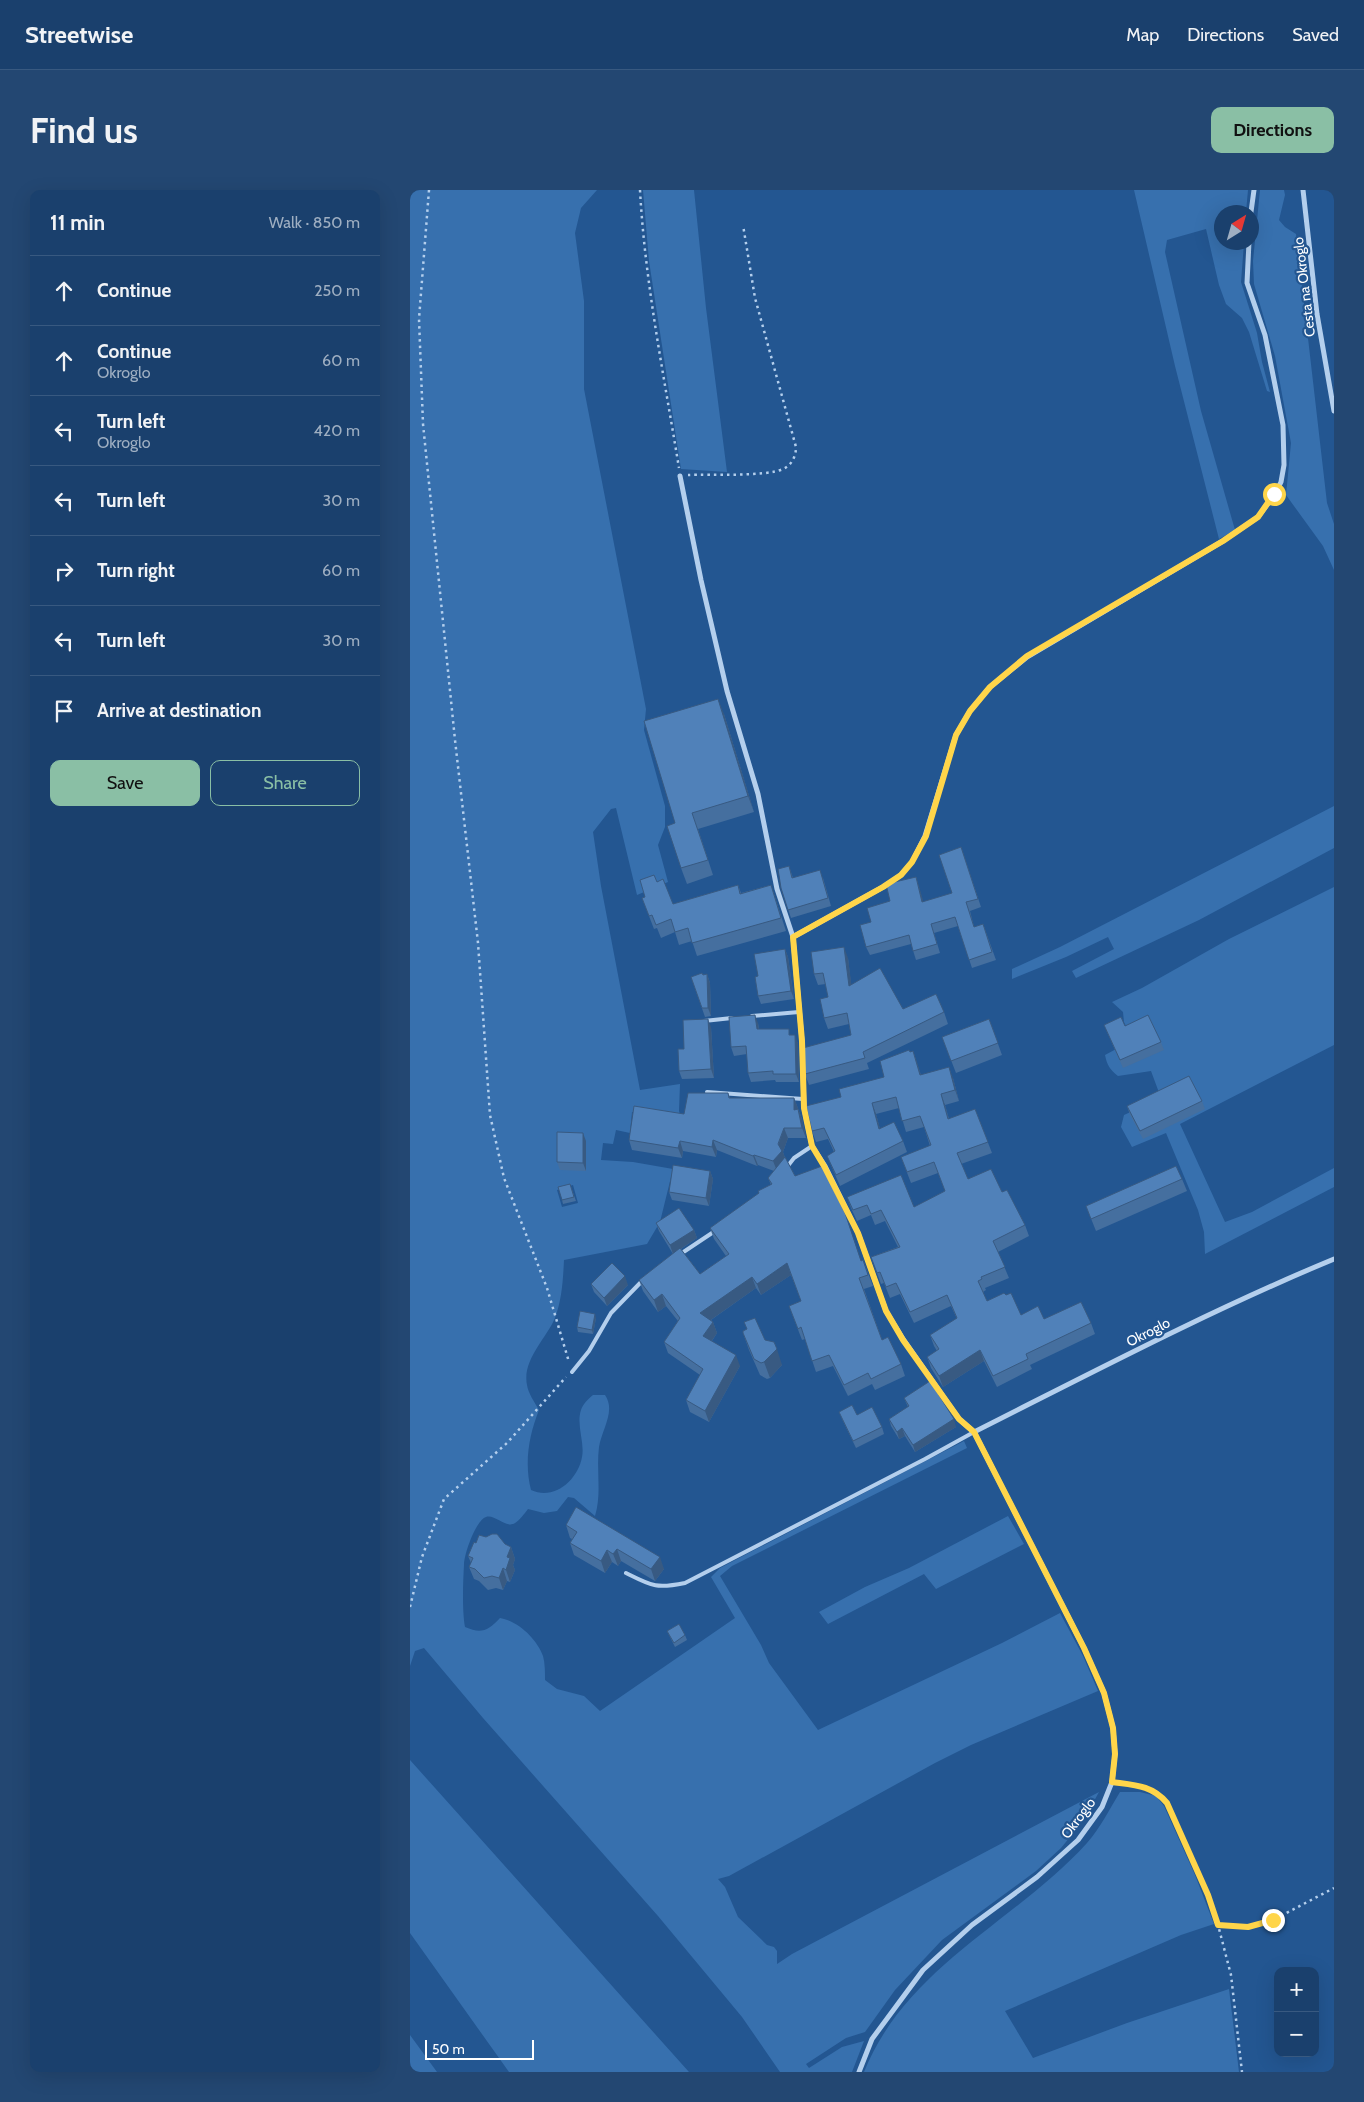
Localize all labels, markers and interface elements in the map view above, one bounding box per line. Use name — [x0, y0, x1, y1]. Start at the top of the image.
text: Streetwise — [25, 20, 133, 49]
text: Map — [1126, 24, 1159, 46]
text: Directions — [1187, 24, 1264, 46]
text: Saved — [1292, 24, 1339, 46]
button: Directions — [1211, 107, 1334, 153]
text: Find us — [30, 109, 138, 152]
north arrow — [1214, 205, 1259, 250]
text: 11 min — [50, 210, 105, 235]
text: Walk · 850 m — [269, 213, 360, 232]
street label: Cesta na Okroglo — [1289, 236, 1319, 338]
icon: ahead — [50, 277, 78, 305]
text: Continue — [97, 279, 171, 302]
text: 250 m — [314, 281, 360, 300]
text: Continue — [97, 340, 171, 363]
icon: ahead — [50, 347, 78, 375]
text: 60 m — [322, 351, 360, 370]
text: Okroglo — [97, 363, 151, 382]
text: Turn left — [97, 410, 165, 433]
icon: left — [50, 417, 78, 445]
text: 420 m — [314, 421, 360, 440]
text: Okroglo — [97, 433, 151, 452]
route start — [1263, 483, 1286, 506]
icon: left — [50, 487, 78, 515]
text: Turn left — [97, 489, 165, 512]
text: 30 m — [323, 491, 360, 510]
icon: right — [50, 557, 78, 585]
text: Turn right — [97, 559, 175, 582]
text: 60 m — [322, 561, 360, 580]
icon: left — [50, 627, 78, 655]
text: Turn left — [97, 629, 165, 652]
text: 30 m — [323, 631, 360, 650]
icon: arrive — [50, 697, 78, 725]
text: Arrive at destination — [97, 699, 261, 722]
button: Save — [50, 760, 200, 806]
button: Share — [210, 760, 360, 806]
street label: Okroglo — [1123, 1313, 1173, 1351]
street label: Okroglo — [1057, 1794, 1099, 1842]
route end — [1262, 1909, 1285, 1932]
map controls — [1274, 1967, 1319, 2057]
button: + — [1274, 1967, 1319, 2012]
button: − — [1274, 2012, 1319, 2057]
scale bar — [425, 2037, 534, 2060]
text: 50 m — [432, 2040, 465, 2058]

